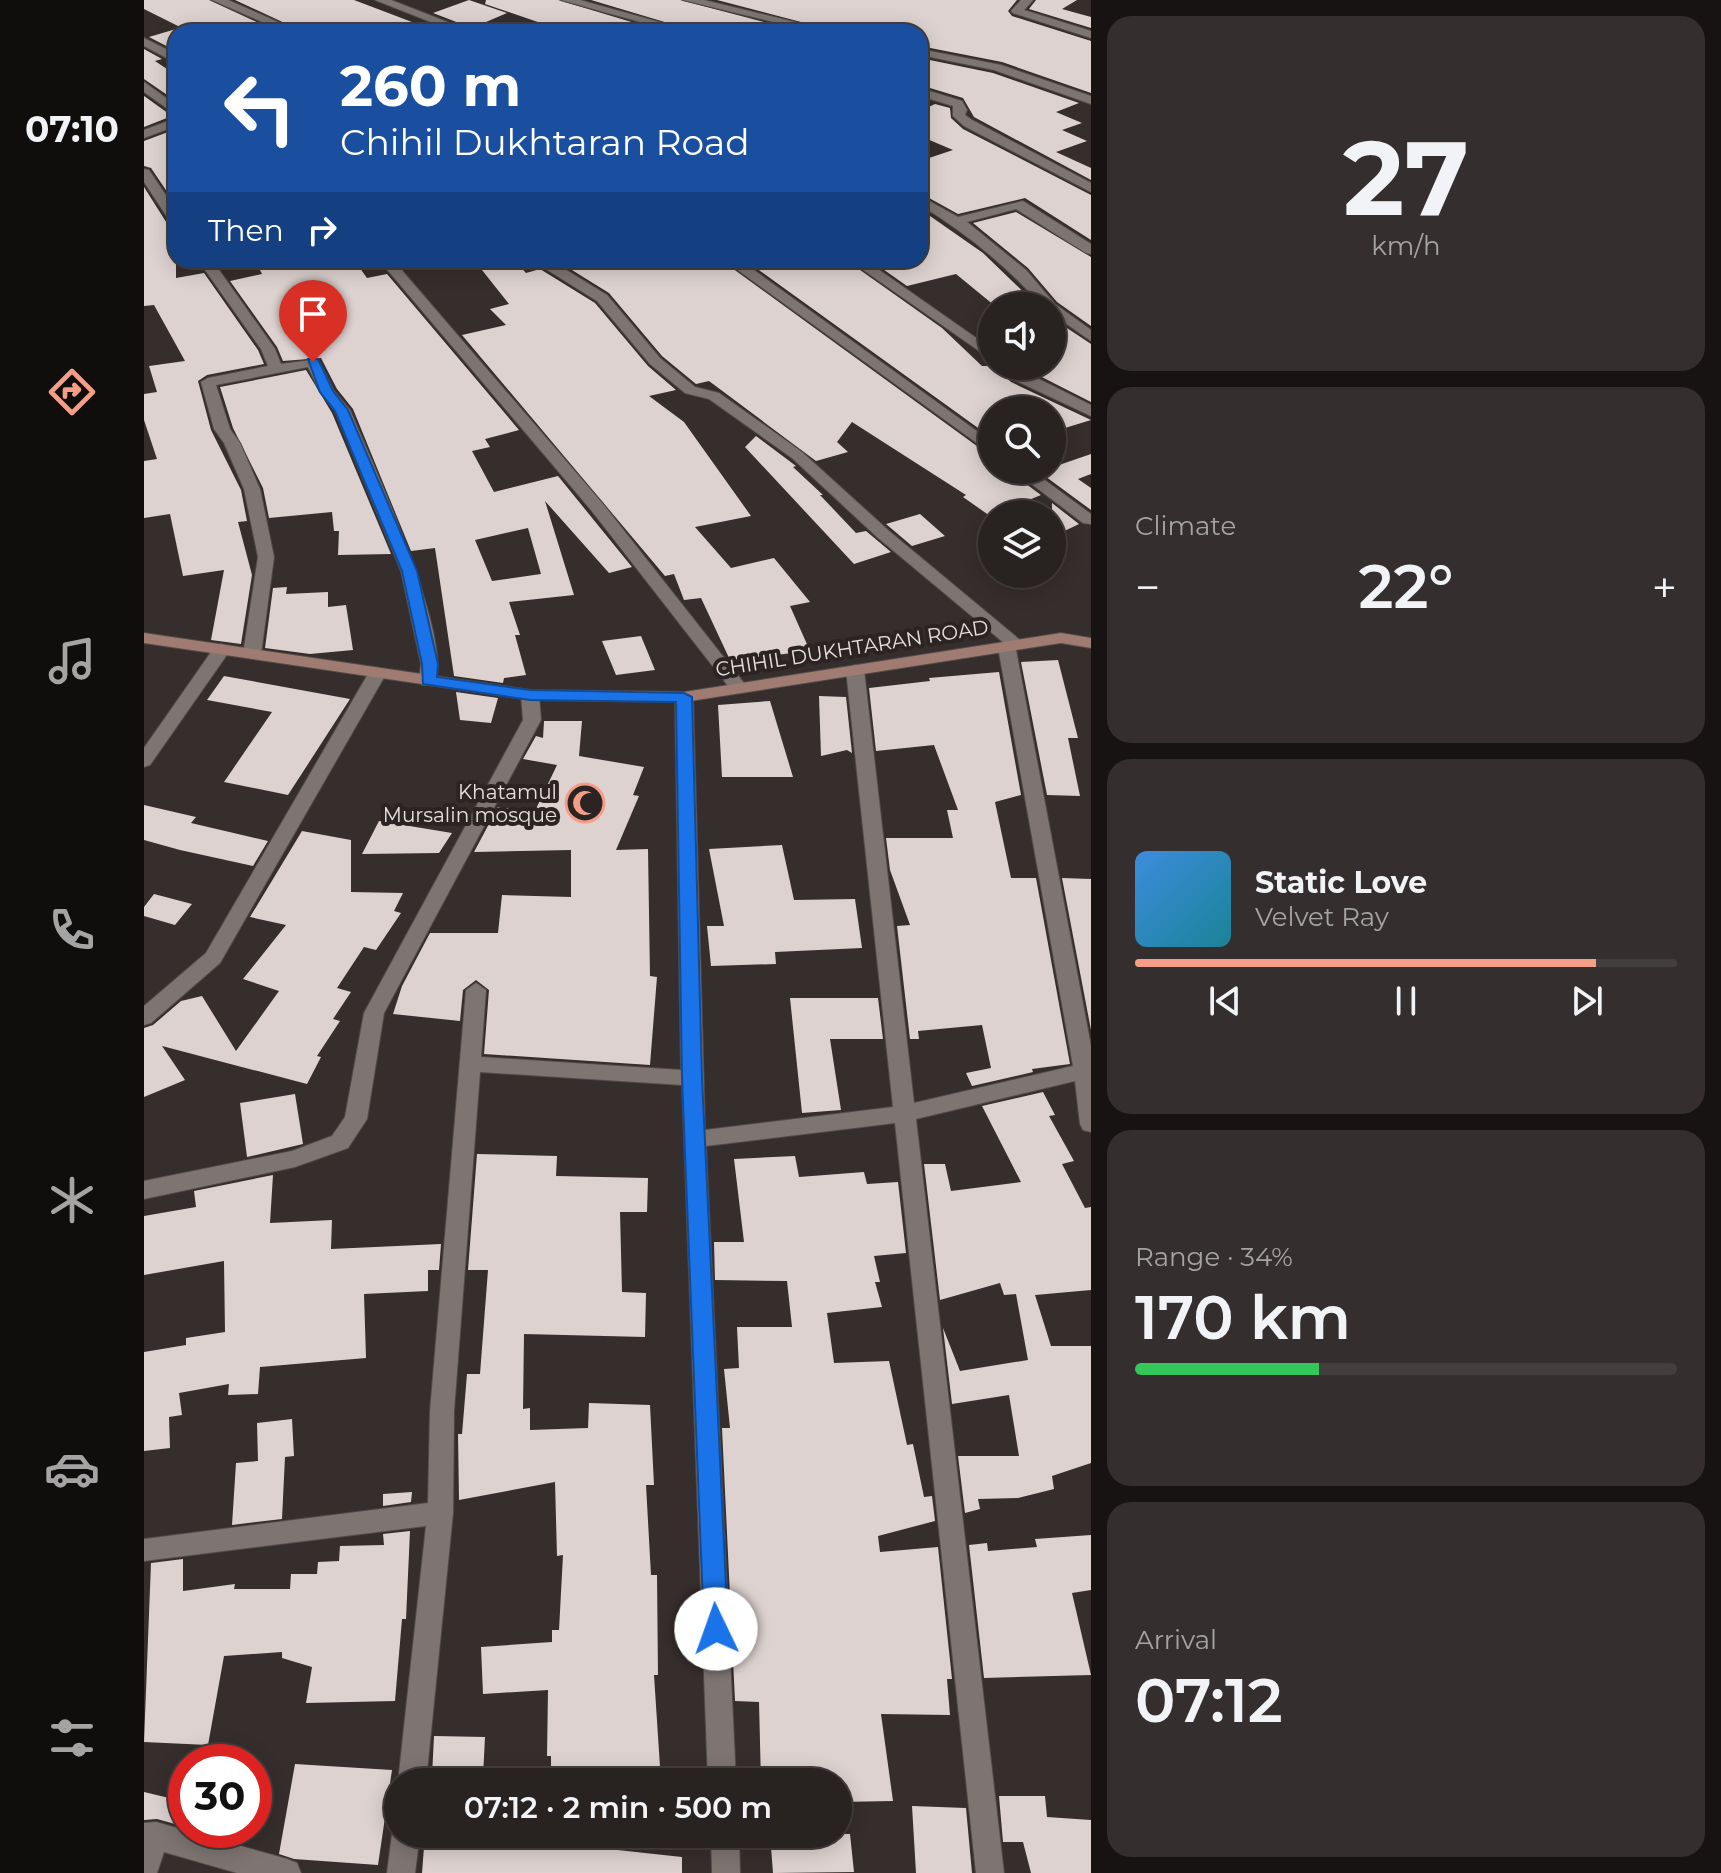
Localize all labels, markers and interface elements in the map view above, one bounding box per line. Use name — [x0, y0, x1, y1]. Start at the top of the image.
text: 260 m — [340, 52, 521, 120]
icon: left — [208, 56, 312, 160]
text: 07:10 — [25, 107, 119, 151]
text: 27 — [1343, 114, 1469, 241]
text: Chihil Dukhtaran Road — [340, 120, 750, 164]
icon: right — [300, 208, 344, 252]
text: Then — [208, 212, 284, 249]
text: km/h — [1371, 230, 1441, 262]
pin — [279, 280, 347, 362]
icon: arrive — [291, 292, 335, 336]
map controls — [978, 292, 1066, 588]
button: sound — [978, 292, 1066, 380]
icon: directions — [44, 364, 100, 420]
button: search — [978, 396, 1066, 484]
button: layers — [978, 500, 1066, 588]
text: Climate — [1135, 510, 1236, 542]
text: 22° — [1359, 550, 1453, 623]
text: − — [1135, 560, 1160, 614]
text: + — [1652, 560, 1677, 614]
street label: CHIHIL DUKHTARAN ROAD — [714, 615, 990, 681]
icon: music — [44, 633, 100, 689]
place label: Khatamul Mursalin mosque — [383, 780, 557, 827]
mosque icon: Khatamul Mursalin mosque — [564, 782, 606, 824]
text: Static Love — [1255, 864, 1427, 901]
text: Velvet Ray — [1255, 901, 1389, 933]
icon: phone — [44, 902, 100, 958]
icon: previous — [1203, 979, 1247, 1023]
icon: pause — [1384, 979, 1428, 1023]
icon: next — [1565, 979, 1609, 1023]
icon: climate — [44, 1172, 100, 1228]
text: Range · 34% — [1135, 1241, 1293, 1273]
text: 170 km — [1135, 1281, 1351, 1354]
icon: car — [44, 1441, 100, 1497]
position arrow — [674, 1587, 758, 1671]
text: Arrival — [1135, 1624, 1217, 1656]
text: 07:12 — [1135, 1664, 1283, 1737]
icon: filters — [44, 1710, 100, 1766]
speed limit sign: 30 — [168, 1744, 272, 1848]
text: 07:12 · 2 min · 500 m — [464, 1789, 772, 1826]

